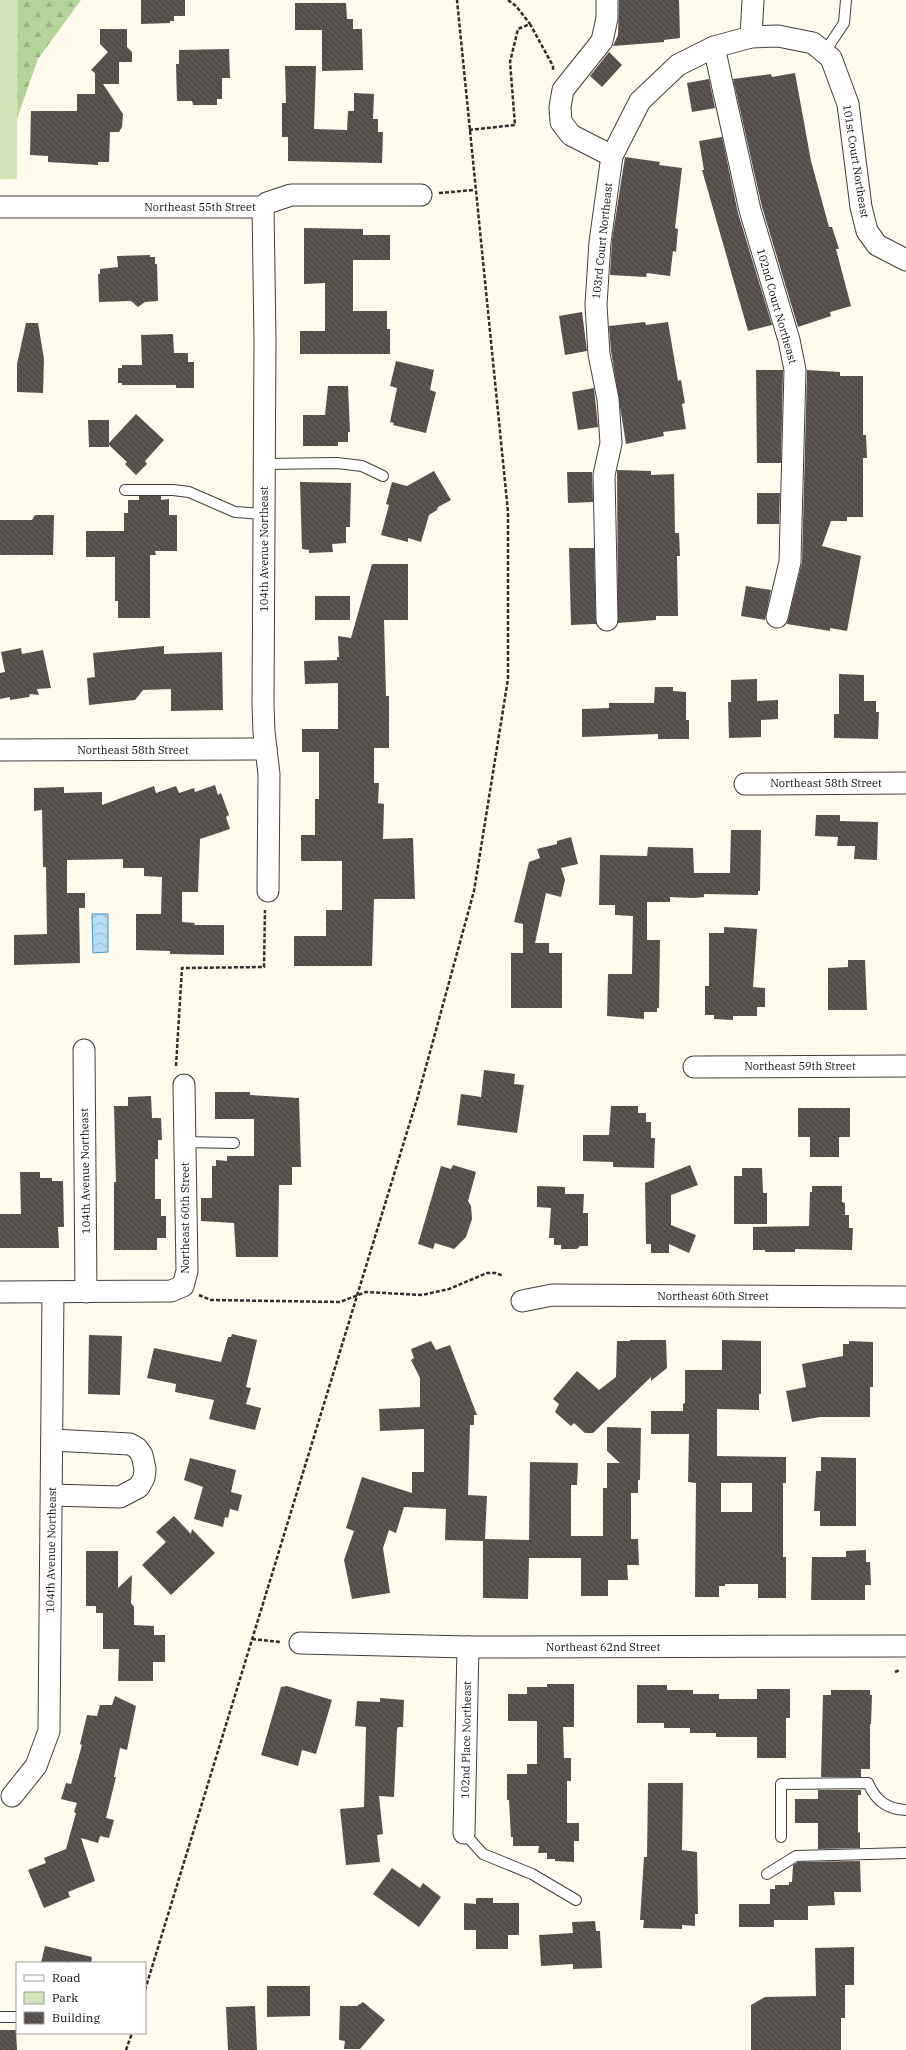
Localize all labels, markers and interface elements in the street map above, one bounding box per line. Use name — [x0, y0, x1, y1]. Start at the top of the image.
street label: 101st Court Northeast — [840, 103, 872, 219]
street label: 103rd Court Northeast — [589, 182, 615, 300]
street label: Northeast 55th Street — [144, 200, 256, 214]
street label: 102nd Court Northeast — [754, 247, 800, 365]
street label: 104th Avenue Northeast — [257, 486, 271, 612]
street label: Northeast 58th Street — [77, 743, 189, 757]
street label: Northeast 58th Street — [770, 776, 882, 790]
street label: Northeast 59th Street — [744, 1059, 856, 1073]
street label: 104th Avenue Northeast — [77, 1108, 93, 1234]
street label: Northeast 60th Street — [178, 1162, 192, 1274]
street label: Northeast 60th Street — [657, 1289, 769, 1303]
street label: 104th Avenue Northeast — [43, 1487, 59, 1613]
street label: Northeast 62nd Street — [546, 1640, 660, 1654]
street label: 102nd Place Northeast — [458, 1681, 474, 1799]
legend — [16, 1962, 146, 2034]
text: Road — [52, 1970, 81, 1985]
text: Park — [52, 1990, 78, 2005]
text: Building — [52, 2010, 100, 2025]

